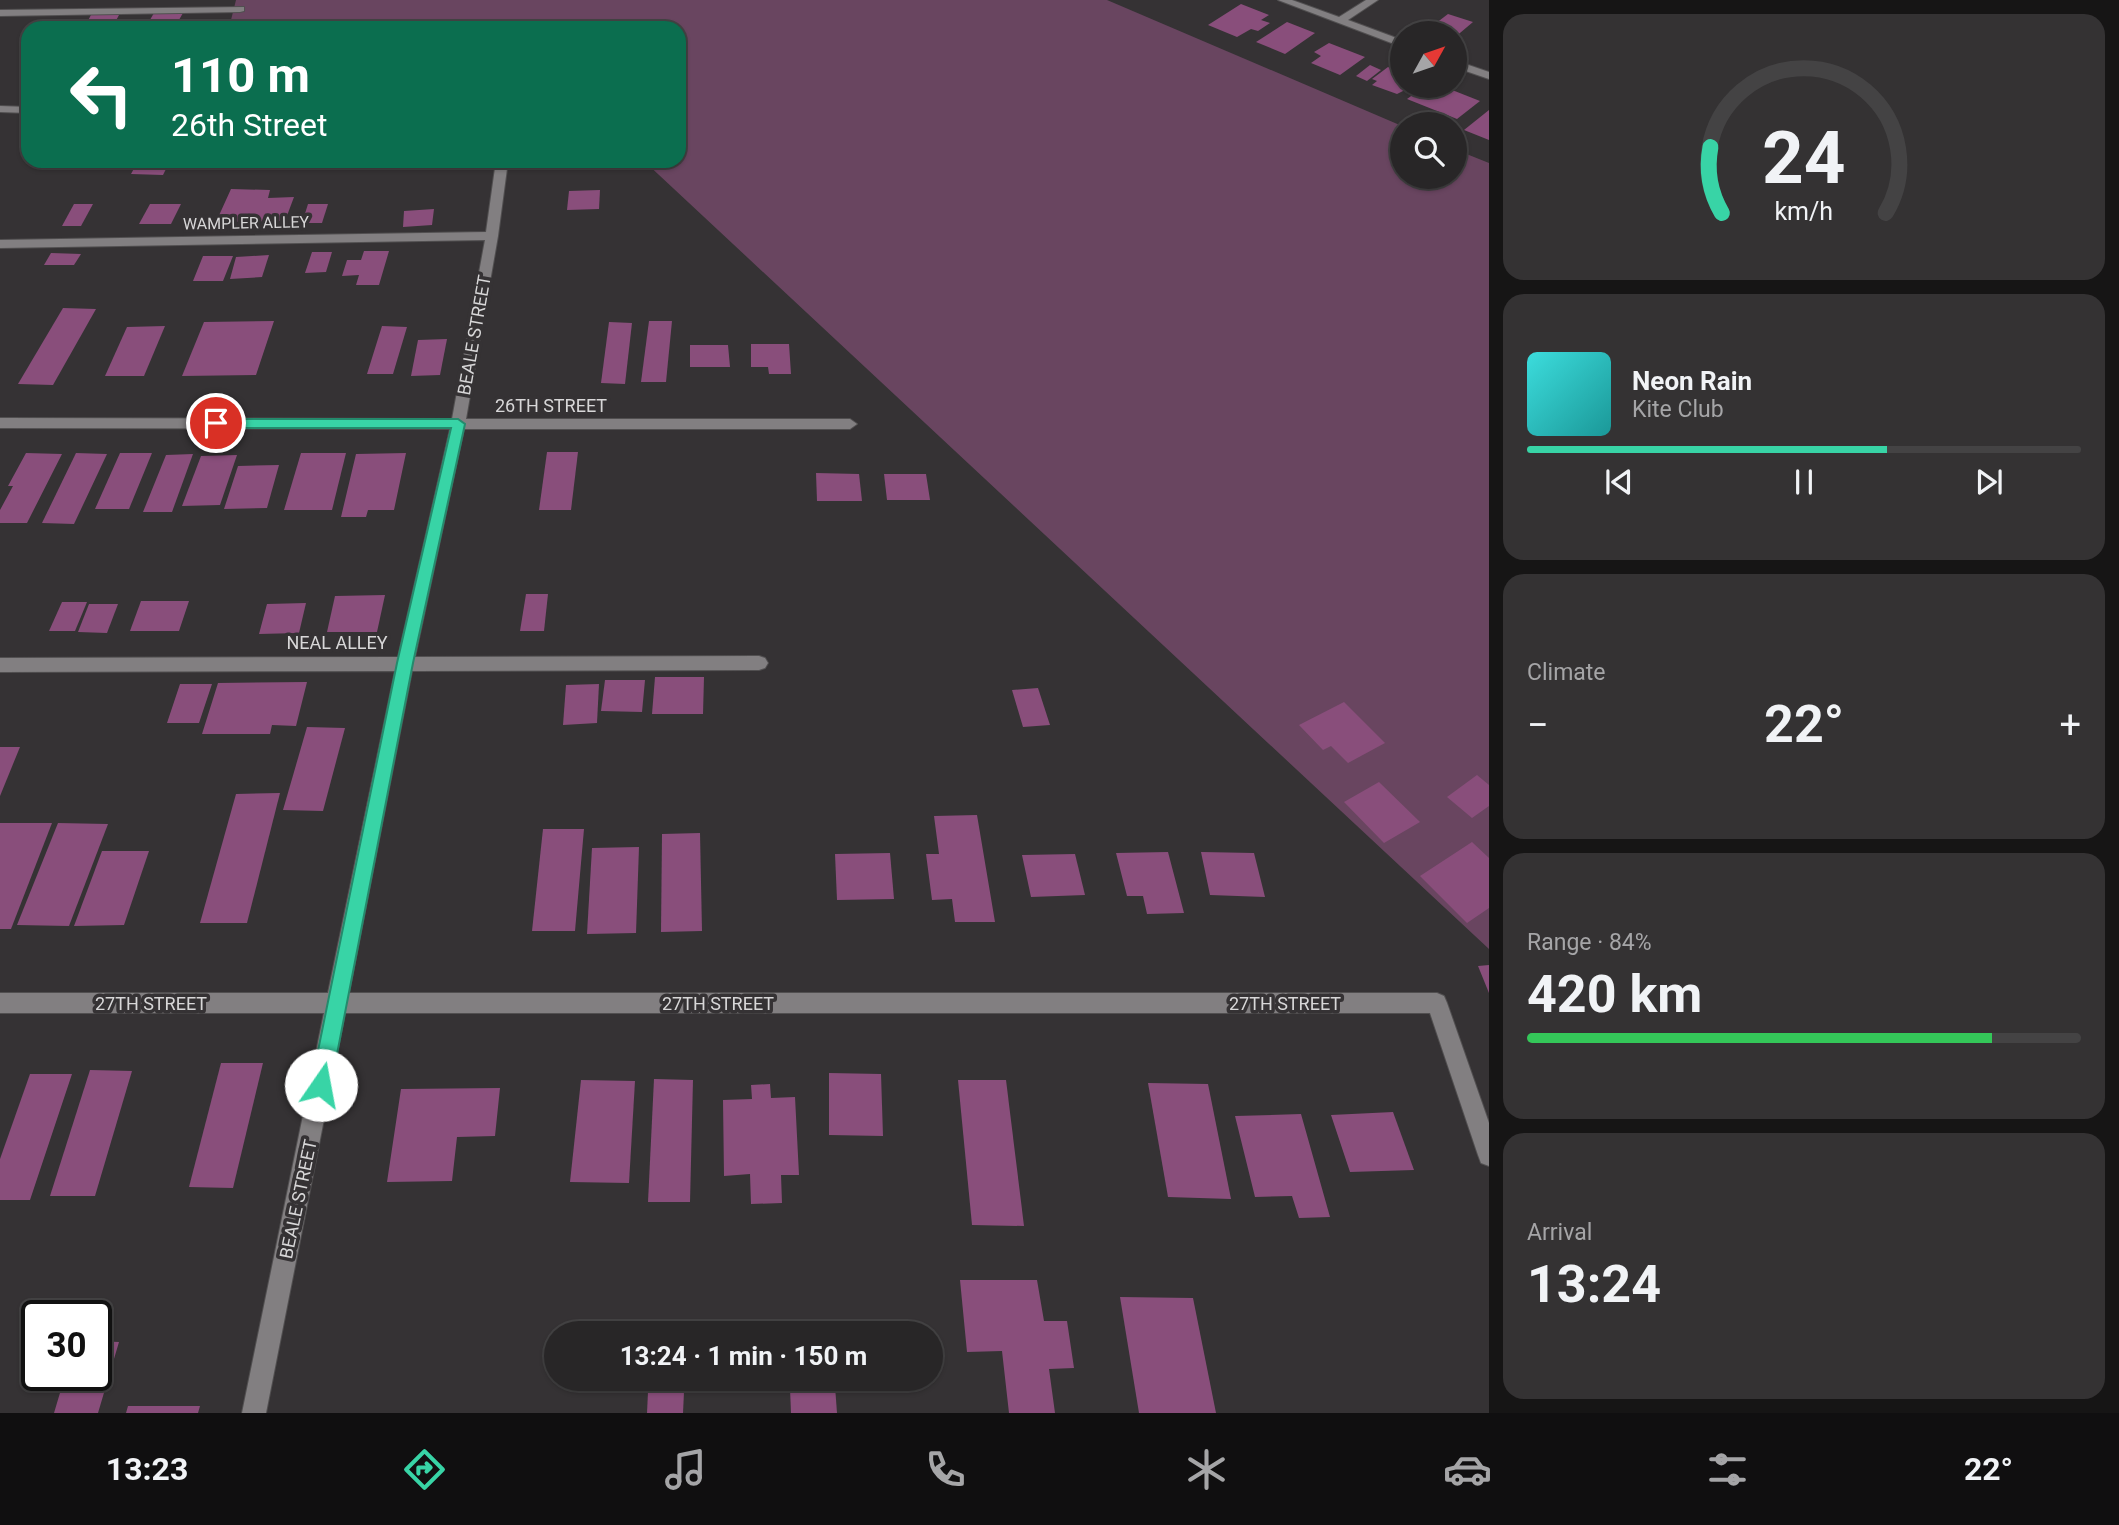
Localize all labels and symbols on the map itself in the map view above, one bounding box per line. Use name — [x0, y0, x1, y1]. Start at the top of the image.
north arrow — [1390, 21, 1466, 98]
street label: WAMPLER ALLEY — [183, 212, 310, 234]
street label: BEALE STREET — [453, 273, 495, 397]
pin — [186, 393, 246, 453]
street label: 26TH STREET — [495, 395, 607, 416]
street label: NEAL ALLEY — [286, 632, 388, 653]
street label: 27TH STREET — [95, 993, 207, 1014]
street label: 27TH STREET — [662, 993, 774, 1014]
street label: 27TH STREET — [1229, 993, 1341, 1014]
position arrow — [284, 1048, 358, 1122]
street label: BEALE STREET — [275, 1137, 321, 1261]
speed limit sign: 30 — [21, 1300, 112, 1391]

